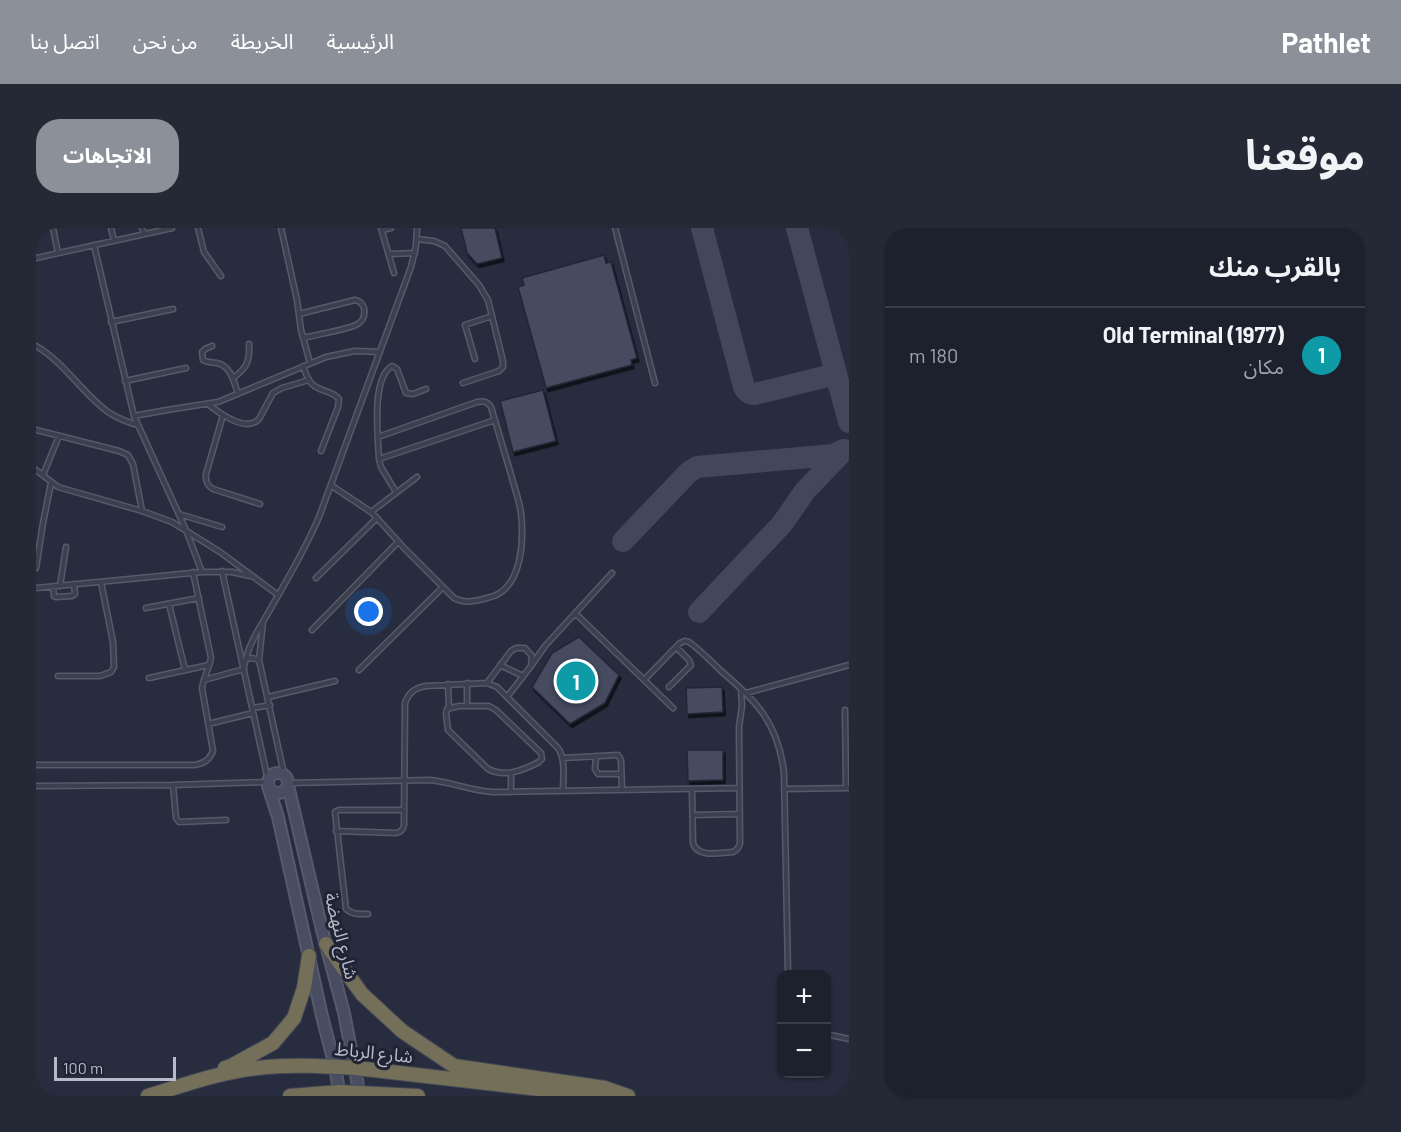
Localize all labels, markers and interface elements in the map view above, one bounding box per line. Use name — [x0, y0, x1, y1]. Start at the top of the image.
text: Pathlet — [1282, 25, 1371, 59]
text: اتصل بنا — [30, 28, 100, 53]
text: من نحن — [133, 28, 198, 53]
text: الخريطة — [231, 28, 294, 53]
text: الرئيسية — [327, 28, 394, 53]
button: الاتجاهات — [36, 119, 179, 193]
text: موقعنا — [1245, 128, 1365, 178]
text: بالقرب منك — [1209, 250, 1341, 281]
text: Old Terminal (1977) — [1103, 321, 1284, 347]
text: 180 m — [909, 343, 958, 367]
text: 1 — [1318, 343, 1325, 367]
text: مكان — [1244, 354, 1284, 378]
your location — [354, 597, 383, 626]
pin: 1 — [556, 658, 596, 704]
street label: شارع النهضة — [317, 890, 363, 982]
map controls — [777, 970, 831, 1078]
button: + — [777, 970, 831, 1024]
button: − — [777, 1024, 831, 1078]
street label: شارع الرباط — [334, 1037, 414, 1071]
scale bar — [54, 1054, 176, 1082]
text: 100 m — [63, 1058, 103, 1077]

